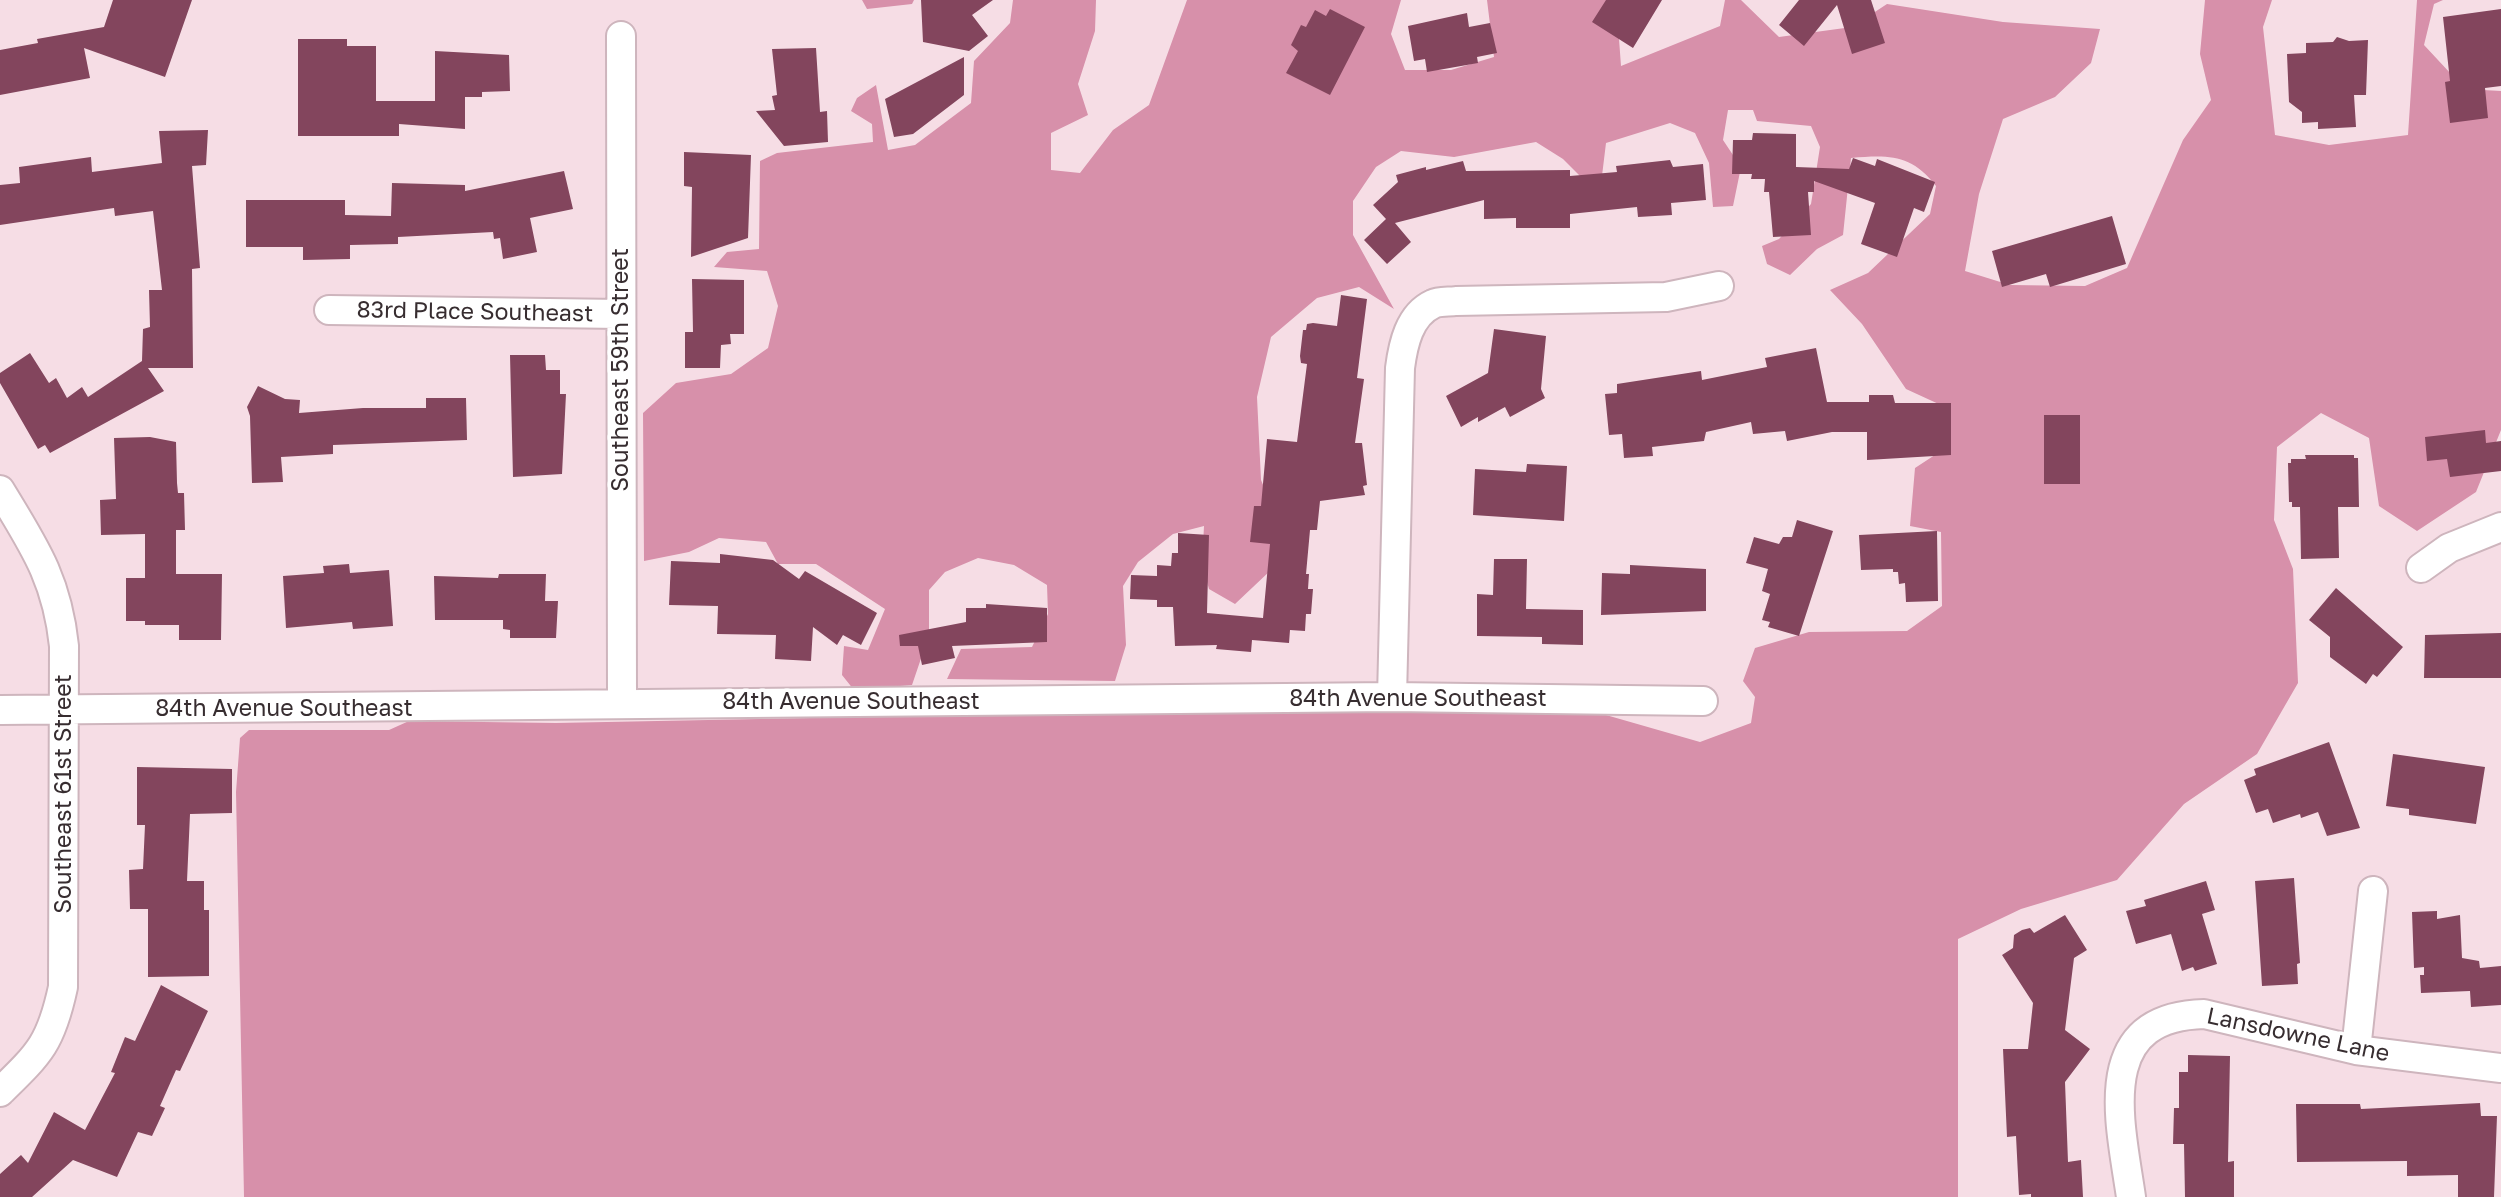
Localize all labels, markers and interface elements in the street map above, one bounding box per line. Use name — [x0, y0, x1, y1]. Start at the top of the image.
street label: Southeast 59th Street — [607, 248, 635, 492]
street label: 83rd Place Southeast — [356, 296, 594, 328]
street label: Southeast 61st Street — [50, 674, 78, 914]
street label: 84th Avenue Southeast — [1289, 685, 1547, 713]
street label: 84th Avenue Southeast — [722, 688, 980, 716]
street label: 84th Avenue Southeast — [155, 695, 413, 723]
street label: Lansdowne Lane — [2204, 1002, 2392, 1068]

